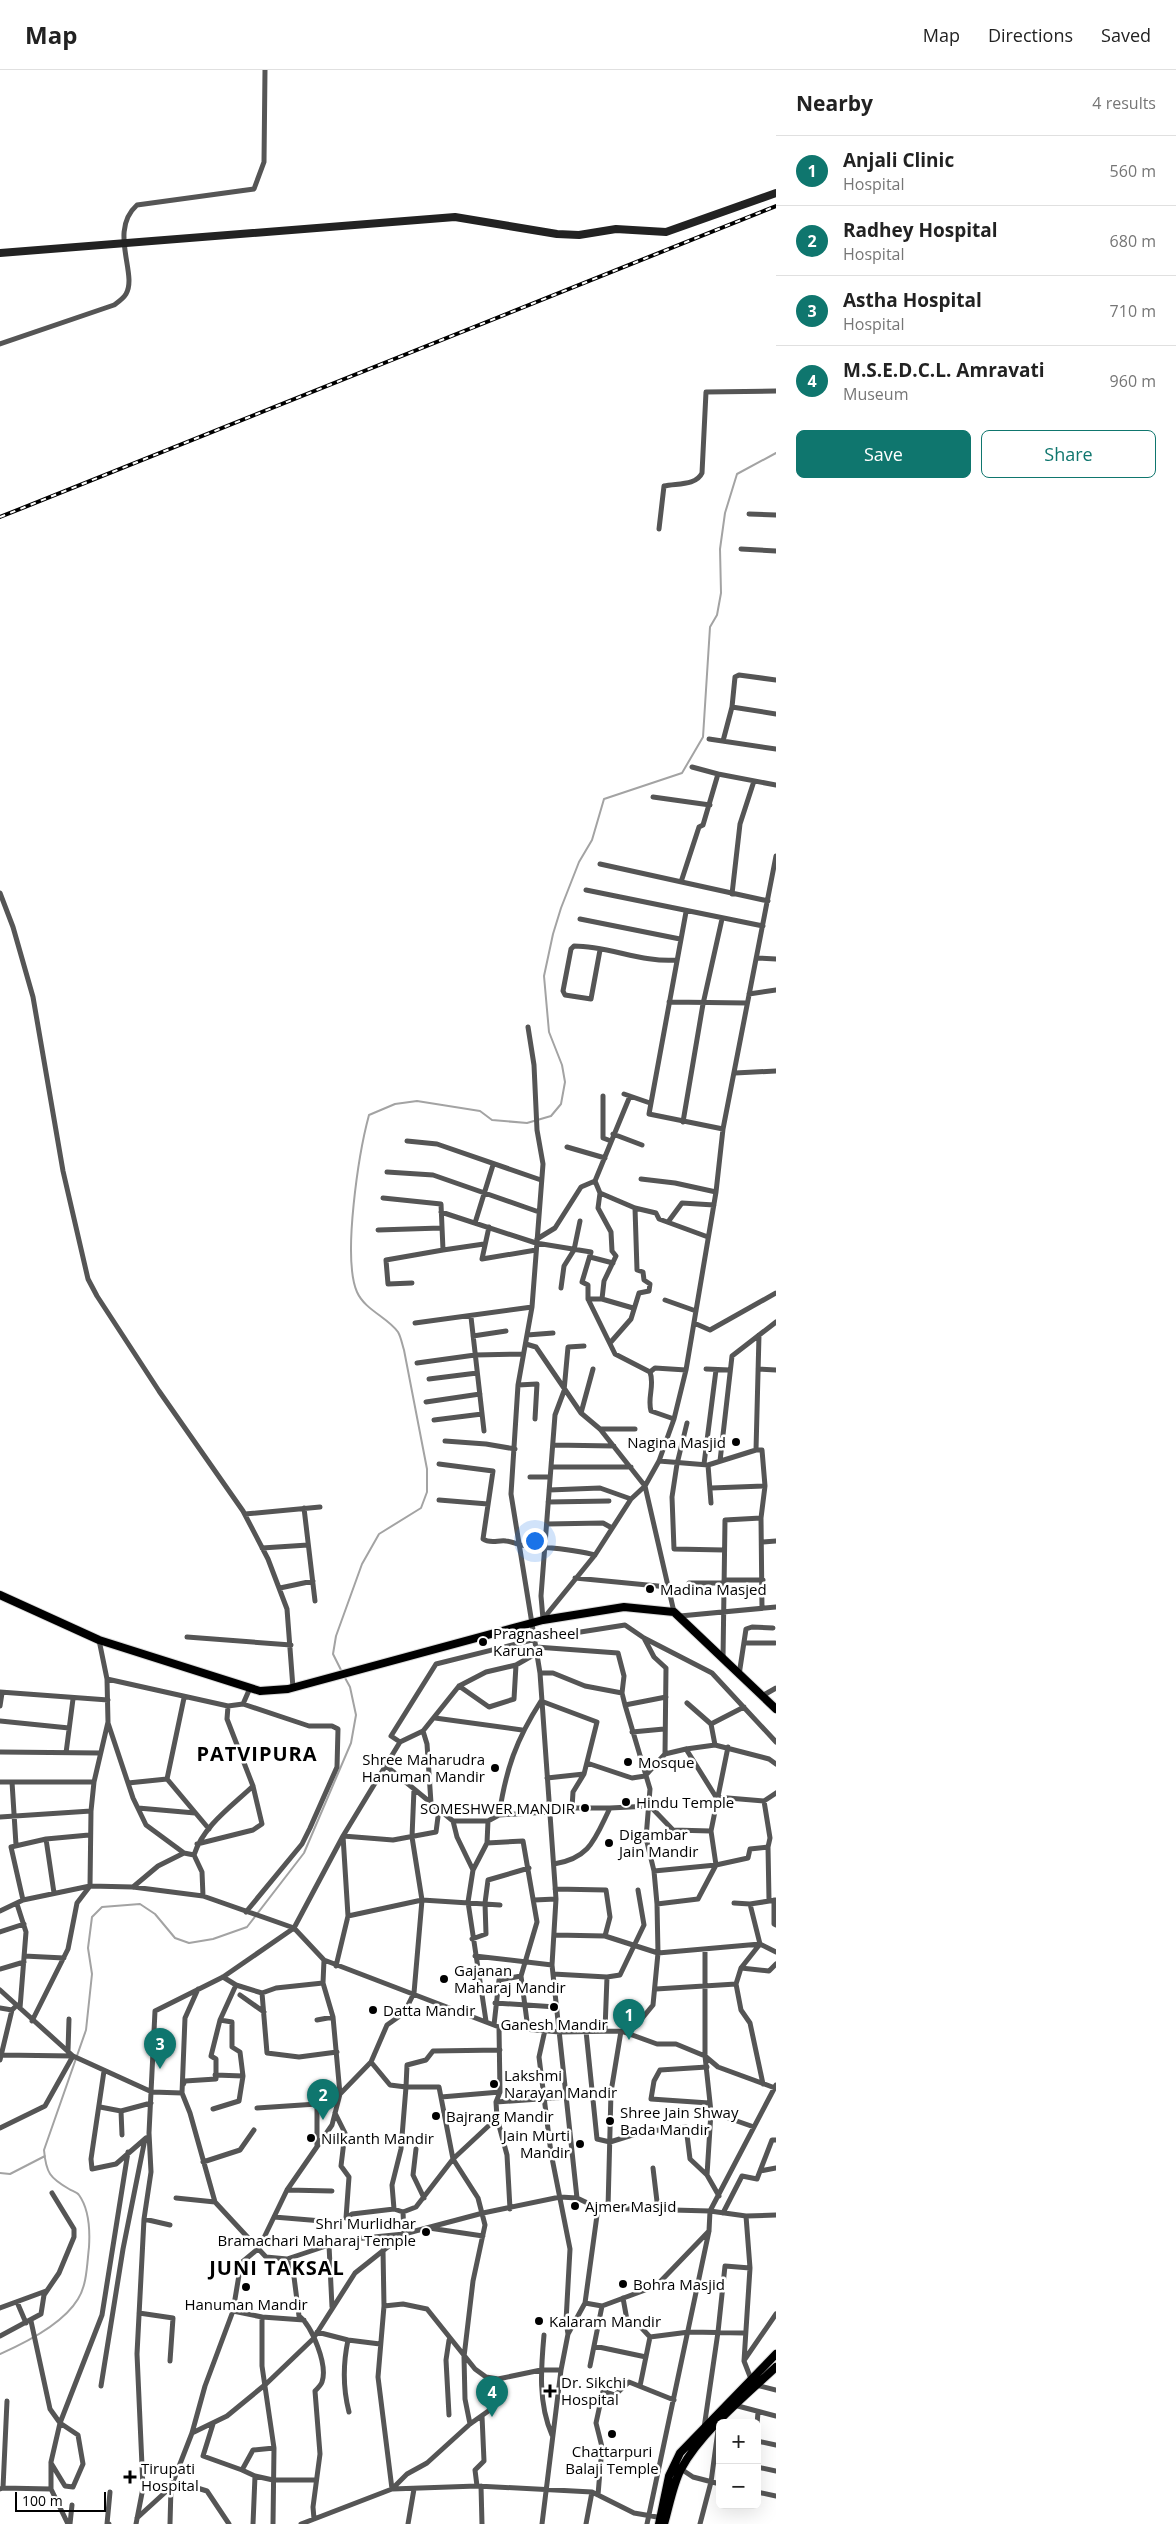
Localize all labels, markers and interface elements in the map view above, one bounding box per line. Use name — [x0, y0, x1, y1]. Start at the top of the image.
text: Map — [25, 18, 77, 51]
text: Map — [923, 23, 960, 47]
text: Directions — [988, 23, 1073, 47]
text: Saved — [1101, 23, 1151, 47]
text: Nearby — [796, 89, 873, 117]
text: 4 results — [1092, 92, 1156, 114]
text: Anjali Clinic — [843, 147, 954, 173]
text: 1 — [807, 160, 817, 182]
text: 560 m — [1110, 160, 1156, 182]
text: Hospital — [843, 173, 905, 195]
text: Radhey Hospital — [843, 217, 998, 243]
text: 2 — [807, 230, 817, 252]
text: 680 m — [1110, 230, 1156, 252]
text: Hospital — [843, 243, 905, 265]
text: Astha Hospital — [843, 287, 982, 313]
text: 3 — [807, 300, 817, 322]
text: 710 m — [1110, 300, 1156, 322]
text: Hospital — [843, 313, 905, 335]
text: M.S.E.D.C.L. Amravati — [843, 357, 1045, 383]
text: 4 — [807, 370, 817, 392]
text: 960 m — [1110, 370, 1156, 392]
text: Museum — [843, 383, 908, 405]
button: Save — [796, 430, 971, 478]
button: Share — [981, 430, 1156, 478]
place label: Nagina Masjid — [627, 1432, 726, 1452]
marker: Nagina Masjid — [730, 1436, 742, 1448]
your location — [522, 1528, 548, 1554]
place label: Madina Masjed — [660, 1579, 767, 1599]
marker: Madina Masjed — [644, 1583, 656, 1595]
place label: Pragnasheel Karuna — [493, 1623, 579, 1660]
marker: Pragnasheel Karuna — [477, 1636, 489, 1648]
district label: PATVIPURA — [196, 1740, 318, 1767]
place label: Shree Maharudra Hanuman Mandir — [362, 1749, 485, 1786]
place label: Mosque — [638, 1752, 694, 1772]
marker: Mosque — [622, 1756, 634, 1768]
marker: Shree Maharudra Hanuman Mandir — [489, 1762, 501, 1774]
place label: Hindu Temple — [636, 1792, 734, 1812]
marker: Hindu Temple — [620, 1796, 632, 1808]
place label: SOMESHWER MANDIR — [420, 1798, 576, 1818]
marker: SOMESHWER MANDIR — [579, 1802, 591, 1814]
place label: Digambar Jain Mandir — [617, 1824, 698, 1861]
marker: Digambar Jain Mandir — [603, 1837, 615, 1849]
place label: Gajanan Maharaj Mandir — [454, 1960, 566, 1997]
marker: Gajanan Maharaj Mandir — [438, 1973, 450, 1985]
pin: 1 — [613, 1999, 645, 2040]
place label: Datta Mandir — [383, 2000, 475, 2020]
marker: Ganesh Mandir — [548, 2001, 560, 2013]
marker: Datta Mandir — [367, 2004, 379, 2016]
place label: Ganesh Mandir — [500, 2014, 608, 2034]
pin: 3 — [144, 2028, 176, 2069]
place label: Lakshmi Narayan Mandir — [504, 2065, 617, 2102]
marker: Lakshmi Narayan Mandir — [488, 2078, 500, 2090]
pin: 2 — [307, 2079, 339, 2120]
place label: Shree Jain Shway Bada Mandir — [620, 2102, 739, 2139]
place label: Bajrang Mandir — [446, 2106, 554, 2126]
marker: Bajrang Mandir — [430, 2110, 442, 2122]
marker: Shree Jain Shway Bada Mandir — [604, 2115, 616, 2127]
place label: Jain Murti Mandir — [501, 2125, 570, 2162]
place label: Nilkanth Mandir — [321, 2128, 434, 2148]
marker: Nilkanth Mandir — [305, 2132, 317, 2144]
marker: Jain Murti Mandir — [574, 2138, 586, 2150]
place label: Ajmer Masjid — [585, 2196, 676, 2216]
marker: Ajmer Masjid — [569, 2200, 581, 2212]
place label: Shri Murlidhar Bramachari Maharaj Temple — [218, 2213, 416, 2250]
marker: Shri Murlidhar Bramachari Maharaj Temple — [420, 2226, 432, 2238]
district label: JUNI TAKSAL — [207, 2254, 345, 2281]
place label: Bohra Masjid — [633, 2274, 725, 2294]
marker: Bohra Masjid — [617, 2278, 629, 2290]
marker: Hanuman Mandir — [240, 2281, 252, 2293]
place label: Hanuman Mandir — [184, 2294, 308, 2314]
place label: Kalaram Mandir — [549, 2311, 661, 2331]
marker: Kalaram Mandir — [533, 2315, 545, 2327]
place label: Dr. Sikchi Hospital — [561, 2372, 626, 2409]
pin: 4 — [476, 2376, 508, 2417]
marker: Dr. Sikchi Hospital — [543, 2384, 557, 2398]
map controls — [716, 2419, 761, 2509]
button: + — [716, 2419, 761, 2464]
marker: Chattarpuri Balaji Temple — [606, 2428, 618, 2440]
place label: Chattarpuri Balaji Temple — [565, 2441, 659, 2478]
place label: Tirupati Hospital — [141, 2458, 199, 2495]
button: − — [716, 2464, 761, 2509]
marker: Tirupati Hospital — [123, 2470, 137, 2484]
scale bar — [15, 2489, 106, 2512]
text: 100 m — [22, 2491, 63, 2510]

